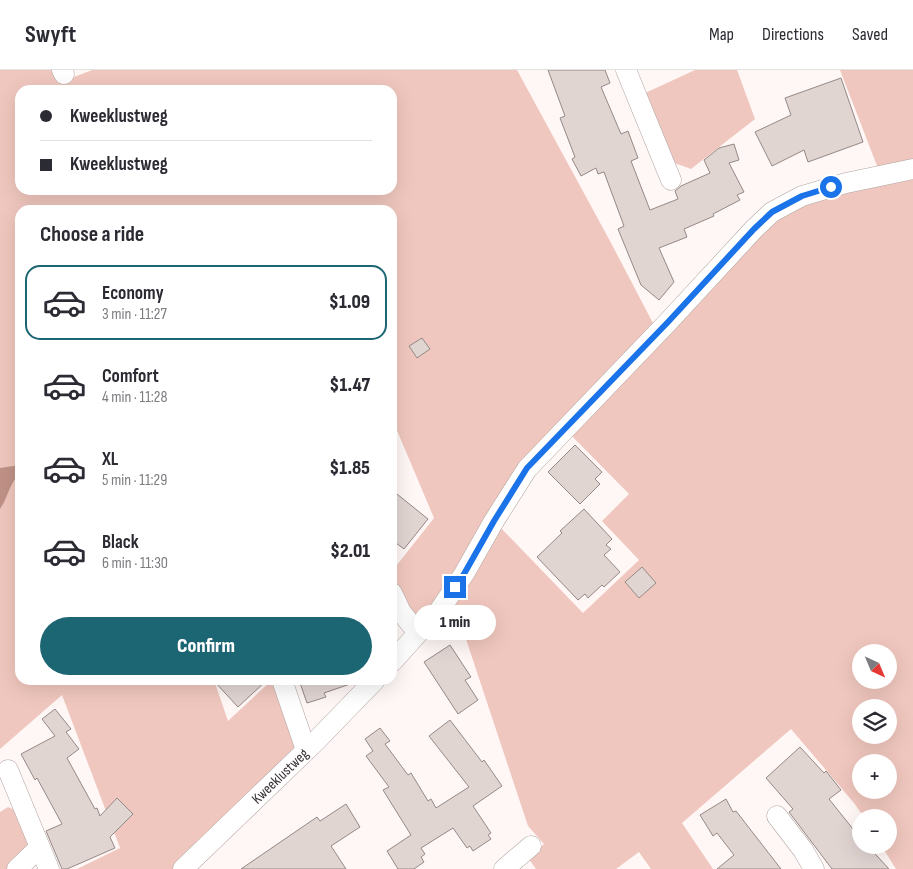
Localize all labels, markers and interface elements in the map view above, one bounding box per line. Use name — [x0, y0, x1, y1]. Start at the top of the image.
text: Swyft — [25, 20, 76, 49]
text: Map — [709, 24, 734, 45]
text: Directions — [762, 24, 824, 45]
text: Saved — [852, 24, 888, 45]
text: Kweeklustweg — [70, 105, 168, 128]
text: Kweeklustweg — [70, 153, 168, 176]
route start — [820, 176, 842, 198]
text: Choose a ride — [40, 221, 144, 248]
icon: car — [42, 280, 87, 325]
text: Economy — [102, 282, 164, 305]
text: $1.09 — [329, 291, 370, 314]
text: 3 min · 11:27 — [102, 305, 167, 324]
icon: car — [42, 363, 87, 408]
text: Comfort — [102, 365, 159, 388]
text: $1.47 — [330, 374, 370, 397]
text: 4 min · 11:28 — [102, 388, 167, 407]
icon: car — [42, 446, 87, 491]
text: XL — [102, 448, 118, 471]
text: $1.85 — [329, 457, 370, 480]
text: 5 min · 11:29 — [102, 471, 167, 490]
icon: car — [42, 529, 87, 574]
text: Black — [102, 531, 139, 554]
text: $2.01 — [330, 540, 370, 563]
text: 6 min · 11:30 — [102, 554, 168, 573]
route end — [444, 576, 466, 598]
callout: 1 min — [414, 604, 496, 640]
text: 1 min — [440, 613, 470, 632]
button: Confirm — [40, 617, 372, 675]
north arrow — [852, 644, 898, 689]
map controls — [852, 644, 897, 854]
button: layers — [852, 699, 897, 744]
street label: Kweeklustweg — [248, 744, 313, 808]
button: + — [852, 754, 897, 799]
button: − — [852, 809, 897, 854]

